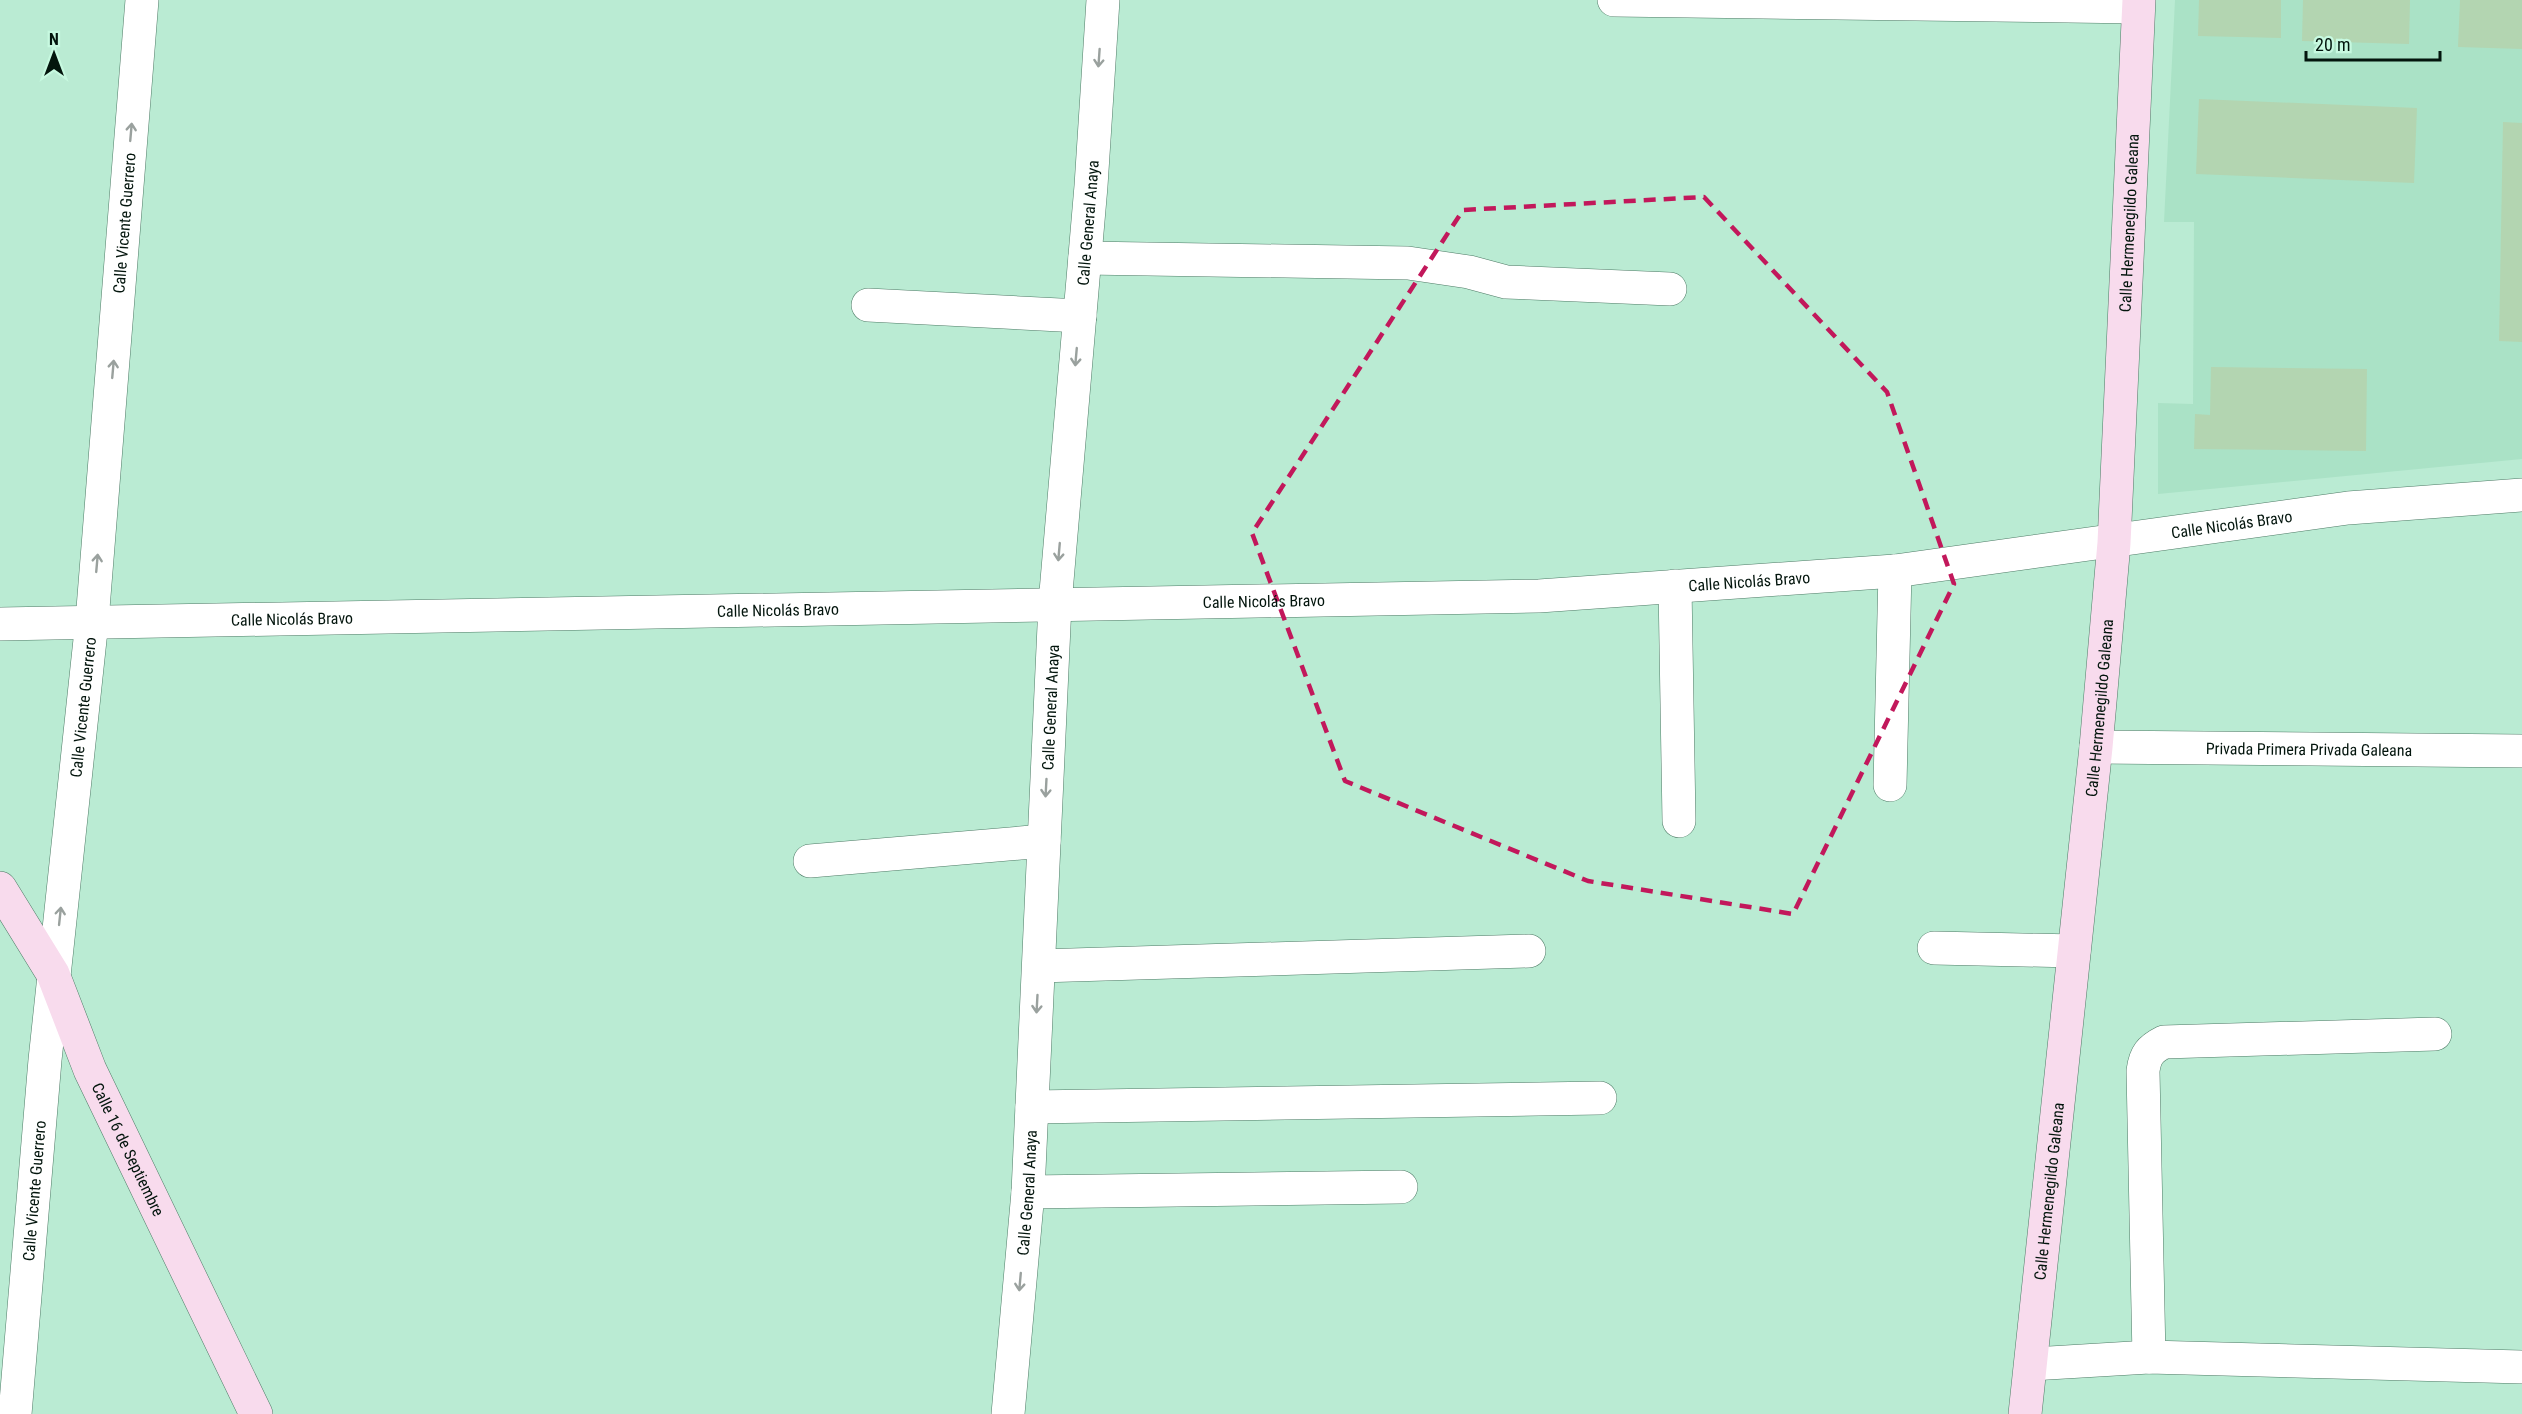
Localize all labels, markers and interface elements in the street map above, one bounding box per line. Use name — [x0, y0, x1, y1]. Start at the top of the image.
north arrow — [24, 24, 84, 84]
scale bar — [2306, 24, 2440, 62]
text: N — [49, 30, 59, 49]
text: 20 m — [2315, 34, 2350, 55]
one-way arrow — [1094, 48, 1105, 68]
one-way arrow — [126, 123, 137, 143]
street label: Calle Hermenegildo Galeana — [2116, 133, 2143, 313]
street label: Calle Vicente Guerrero — [109, 152, 140, 294]
street label: Calle General Anaya — [1073, 160, 1103, 286]
one-way arrow — [1070, 347, 1081, 367]
one-way arrow — [107, 359, 118, 379]
street label: Calle Nicolás Bravo — [2170, 507, 2294, 543]
one-way arrow — [1053, 541, 1064, 561]
one-way arrow — [92, 554, 103, 574]
street label: Calle Nicolás Bravo — [1688, 568, 1811, 595]
street label: Calle Nicolás Bravo — [1203, 591, 1325, 612]
street label: Calle Nicolás Bravo — [717, 600, 839, 621]
street label: Calle Nicolás Bravo — [231, 609, 353, 630]
street label: Calle Hermenegildo Galeana — [2082, 618, 2117, 798]
street label: Calle Vicente Guerrero — [66, 636, 100, 778]
street label: Calle General Anaya — [1038, 644, 1063, 771]
street label: Privada Primera Privada Galeana — [2206, 739, 2412, 760]
one-way arrow — [1041, 778, 1052, 798]
one-way arrow — [55, 907, 66, 927]
one-way arrow — [1032, 993, 1043, 1013]
street label: Calle 16 de Septiembre — [88, 1080, 168, 1219]
street label: Calle Hermenegildo Galeana — [2030, 1101, 2068, 1281]
street label: Calle Vicente Guerrero — [19, 1120, 50, 1262]
street label: Calle General Anaya — [1013, 1130, 1041, 1256]
one-way arrow — [1014, 1272, 1025, 1292]

